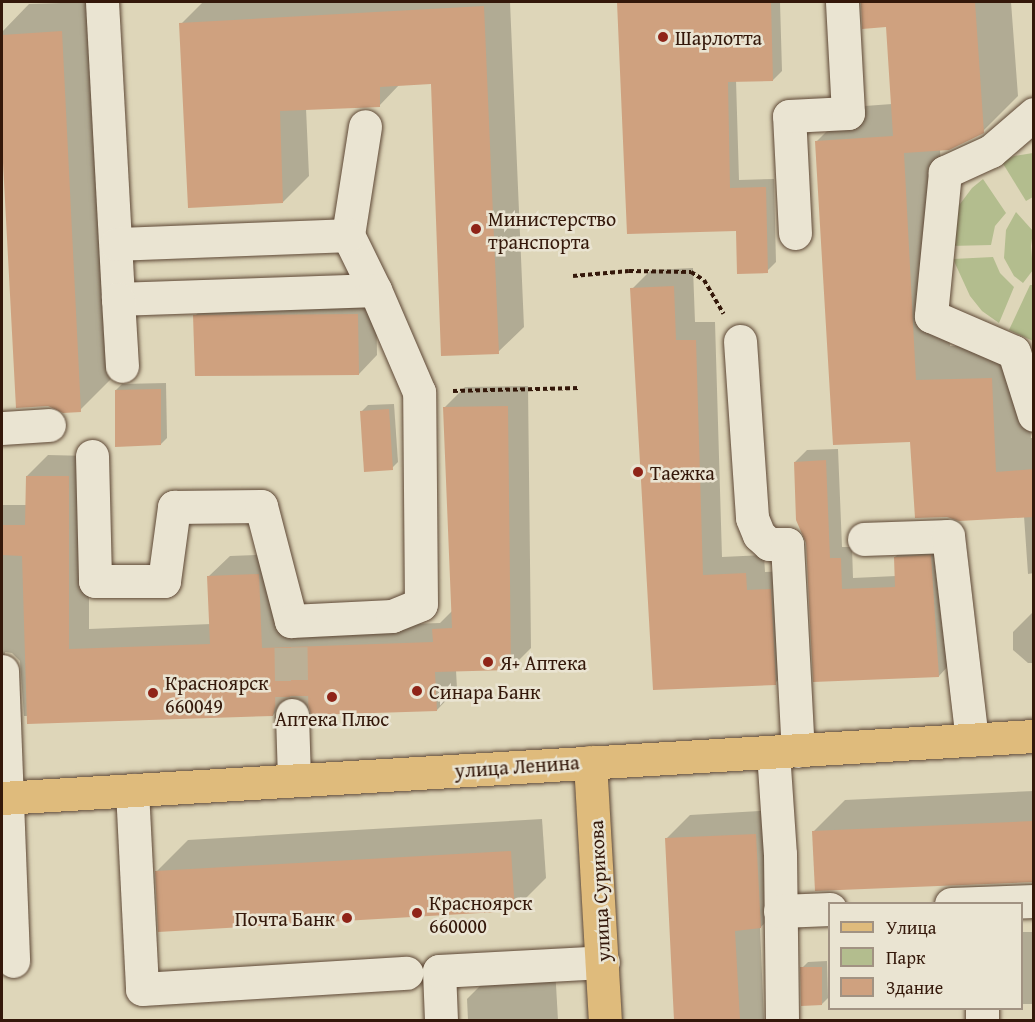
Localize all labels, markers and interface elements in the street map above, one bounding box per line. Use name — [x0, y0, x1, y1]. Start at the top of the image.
place label: Шарлотта — [675, 25, 762, 49]
marker: Шарлотта — [656, 30, 670, 44]
place label: Министерство транспорта — [488, 206, 616, 253]
marker: Министерство транспорта — [469, 222, 483, 236]
place label: Таежка — [650, 460, 715, 484]
marker: Таежка — [631, 465, 645, 479]
place label: Я+ Аптека — [500, 650, 587, 674]
marker: Я+ Аптека — [481, 655, 495, 669]
place label: Красноярск 660049 — [165, 670, 269, 717]
place label: Синара Банк — [429, 679, 541, 703]
marker: Синара Банк — [410, 684, 424, 698]
marker: Красноярск 660049 — [146, 686, 160, 700]
marker: Аптека Плюс — [325, 690, 339, 704]
place label: Аптека Плюс — [275, 706, 389, 730]
street label: улица Ленина — [454, 750, 580, 782]
street label: улица Сурикова — [583, 819, 615, 963]
place label: Красноярск 660000 — [429, 890, 533, 937]
legend — [828, 902, 1023, 1010]
place label: Почта Банк — [235, 906, 335, 930]
marker: Красноярск 660000 — [410, 906, 424, 920]
marker: Почта Банк — [340, 911, 354, 925]
text: Улица — [886, 914, 936, 941]
text: Парк — [886, 944, 925, 971]
text: Здание — [886, 974, 943, 1001]

